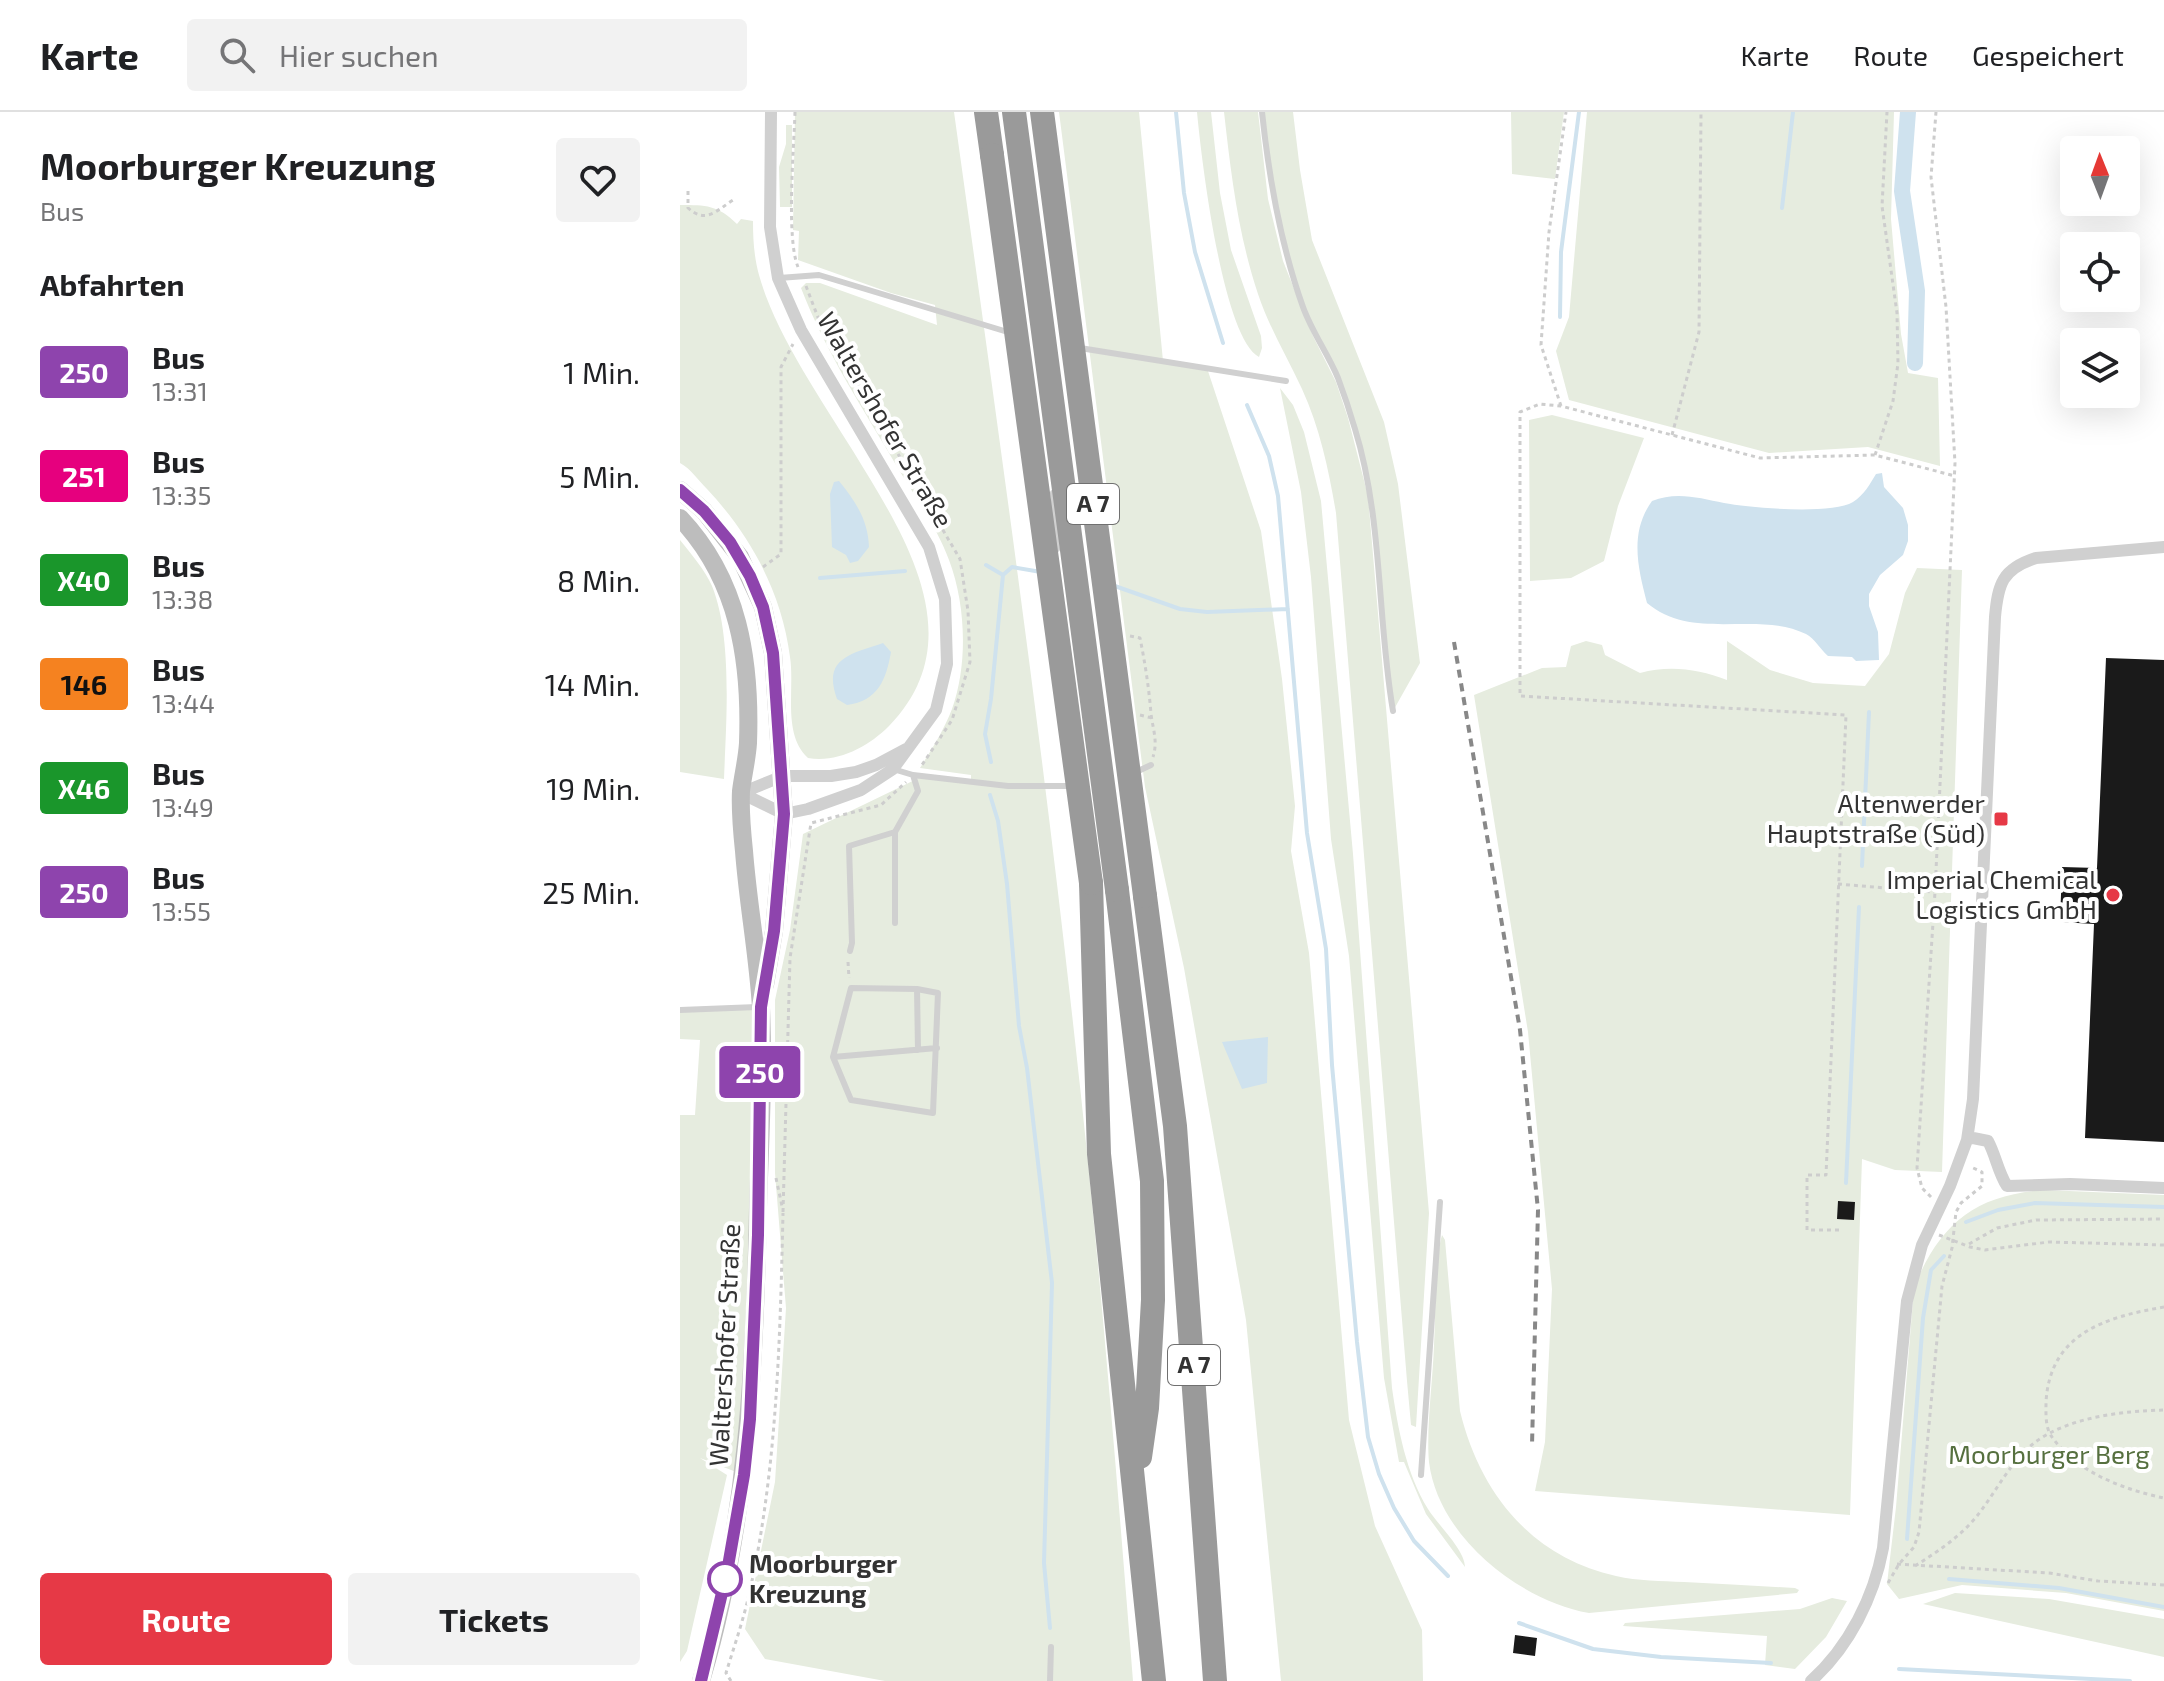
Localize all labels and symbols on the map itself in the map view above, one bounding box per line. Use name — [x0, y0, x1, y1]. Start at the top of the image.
north arrow — [2060, 136, 2140, 216]
street label: Waltershofer Straße — [812, 306, 961, 532]
road number: A 7 — [1067, 484, 1119, 524]
place label: Altenwerder Hauptstraße (Süd) — [1767, 787, 1985, 848]
marker: Altenwerder Hauptstraße (Süd) — [1992, 810, 2010, 828]
place label: Imperial Chemical Logistics GmbH — [1887, 863, 2097, 924]
marker: Imperial Chemical Logistics GmbH — [2104, 886, 2122, 904]
line badge: 250 — [714, 1046, 806, 1098]
street label: Waltershofer Straße — [702, 1223, 745, 1467]
road number: A 7 — [1168, 1345, 1220, 1385]
park label: Moorburger Berg — [1948, 1438, 2150, 1469]
place label: Moorburger Kreuzung — [749, 1547, 897, 1608]
marker: Moorburger Kreuzung — [708, 1562, 742, 1596]

